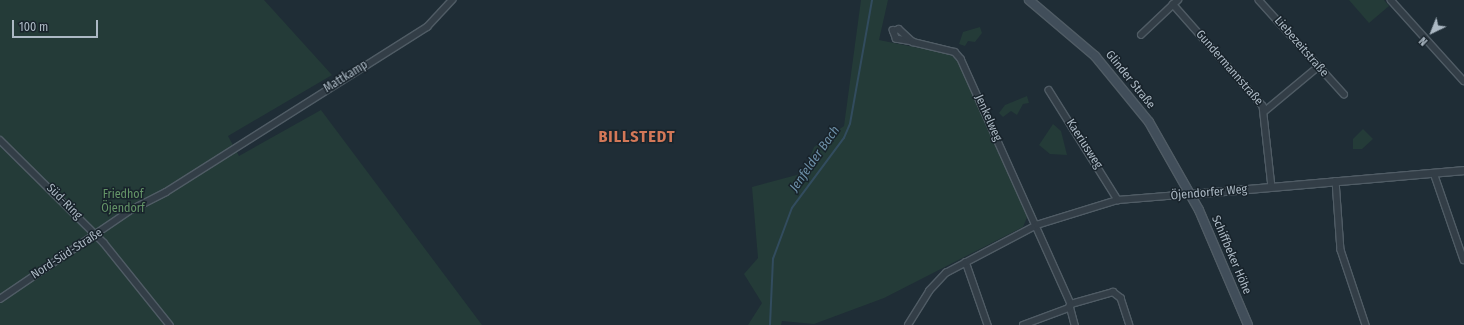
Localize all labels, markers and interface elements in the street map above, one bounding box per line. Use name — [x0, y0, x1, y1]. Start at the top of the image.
scale bar — [14, 12, 100, 38]
north arrow — [1412, 12, 1452, 52]
street label: Liebezeitstraße — [1271, 14, 1331, 80]
text: 100 m — [19, 20, 48, 34]
street label: Gundermannstraße — [1192, 27, 1266, 109]
text: N — [1417, 34, 1430, 48]
street label: Glinder Straße — [1102, 48, 1158, 112]
street label: Mattkamp — [321, 58, 371, 96]
street label: Jenkelweg — [971, 92, 1005, 144]
street label: Kaeriusweg — [1063, 117, 1105, 171]
water label: Jenfelder Bach — [787, 123, 843, 195]
district label: BILLSTEDT — [598, 127, 676, 147]
street label: Süd-Ring — [43, 181, 85, 223]
street label: Öjendorfer Weg — [1170, 182, 1248, 204]
park label: Friedhof Öjendorf — [101, 188, 145, 216]
street label: Schiffbeker Höhe — [1208, 213, 1254, 297]
street label: Nord-Süd-Straße — [29, 226, 105, 282]

